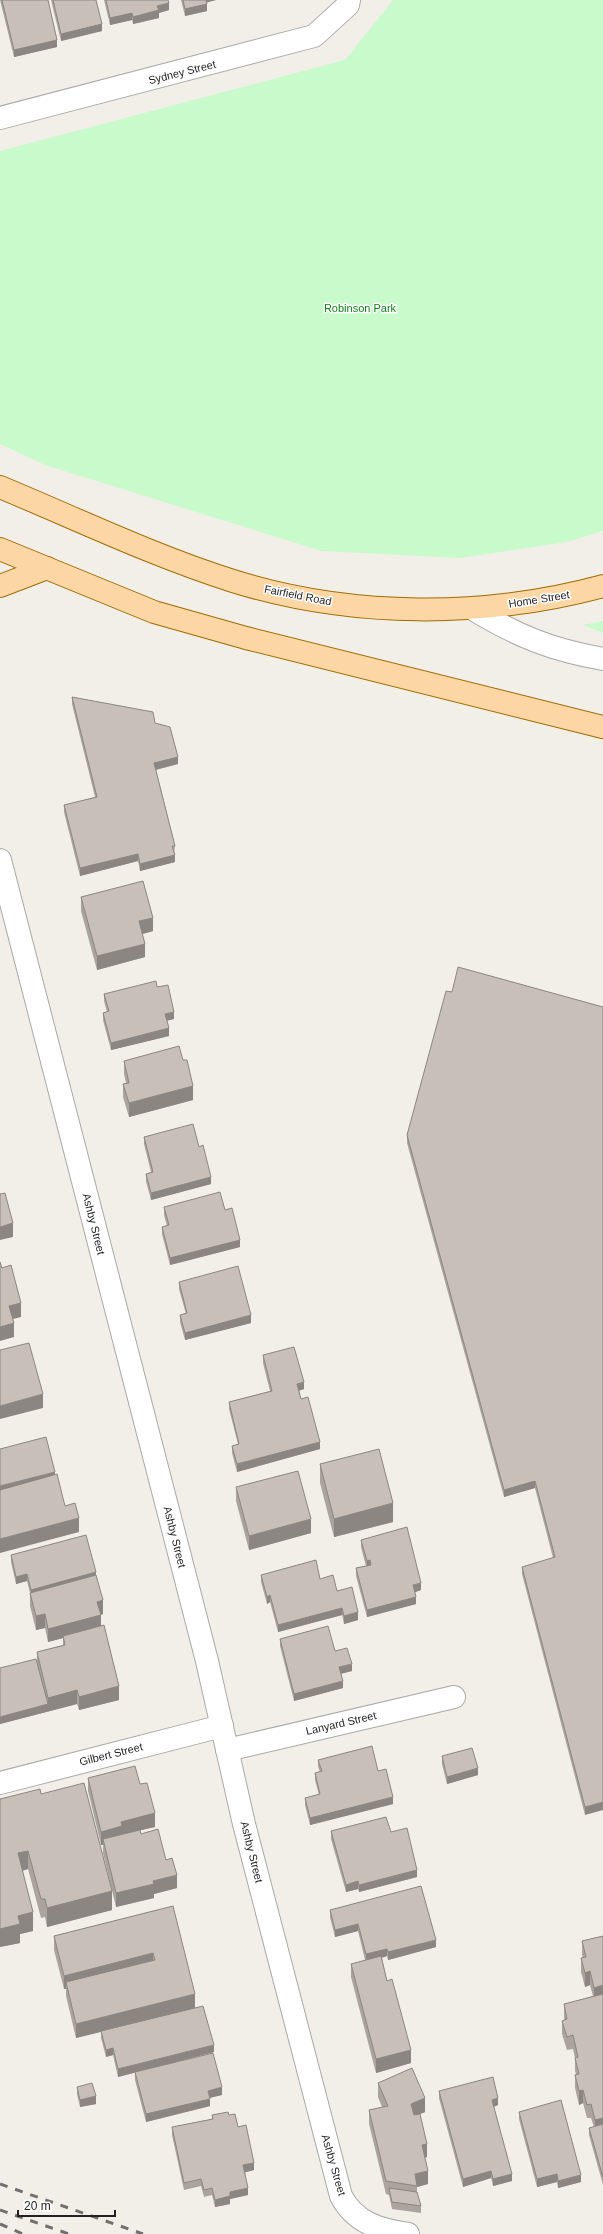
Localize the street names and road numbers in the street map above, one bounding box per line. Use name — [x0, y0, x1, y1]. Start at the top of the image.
street label: Sydney Street — [147, 58, 217, 86]
street label: Fairfield Road — [263, 583, 333, 607]
street label: Home Street — [508, 588, 570, 610]
street label: Ashby Street — [81, 1192, 107, 1256]
street label: Ashby Street — [162, 1505, 188, 1569]
street label: Lanyard Street — [304, 1709, 378, 1737]
street label: Gilbert Street — [78, 1740, 144, 1768]
street label: Ashby Street — [239, 1820, 265, 1884]
street label: Ashby Street — [320, 2133, 348, 2197]

